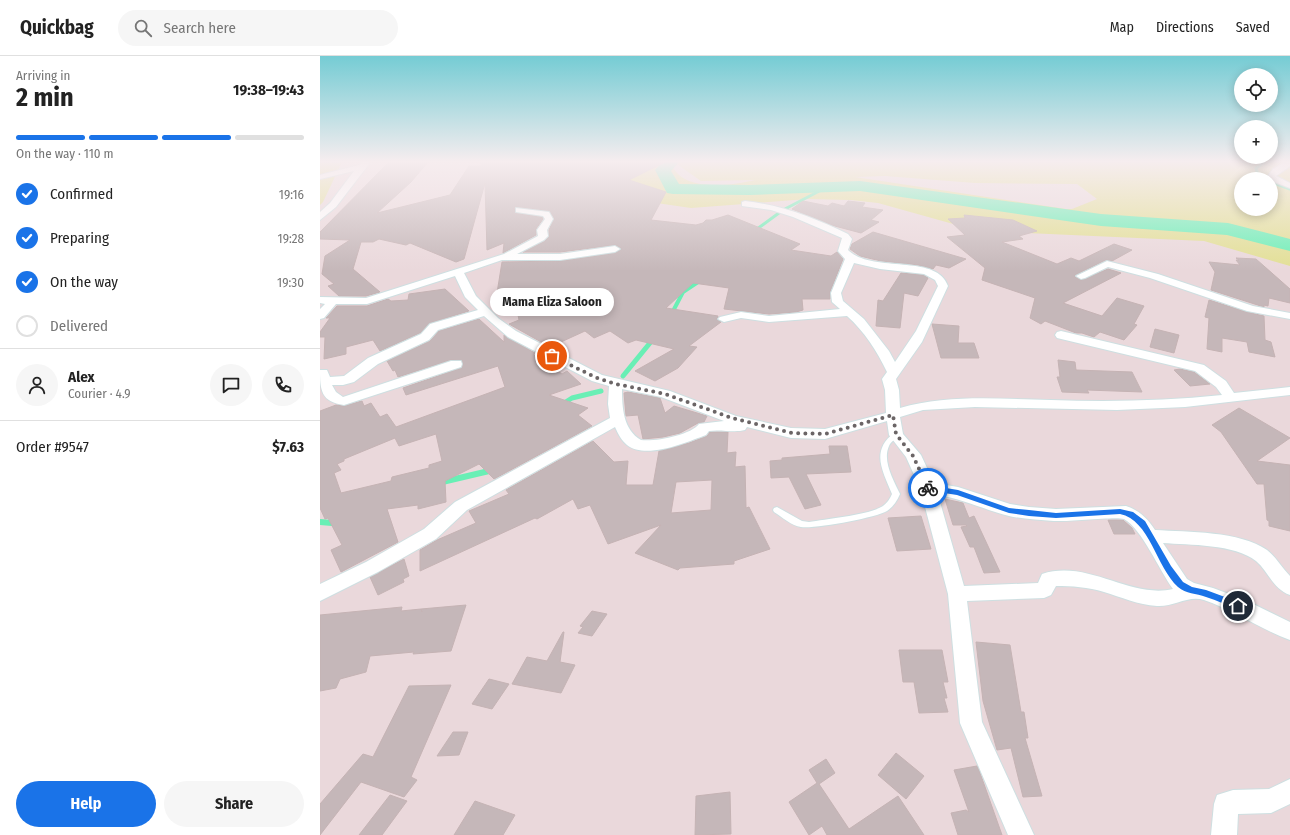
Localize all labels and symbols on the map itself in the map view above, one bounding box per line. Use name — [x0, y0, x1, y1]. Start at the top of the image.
callout: Mama Eliza Saloon — [490, 288, 614, 316]
pin — [535, 339, 569, 373]
courier — [908, 468, 948, 508]
pin — [1221, 589, 1255, 623]

